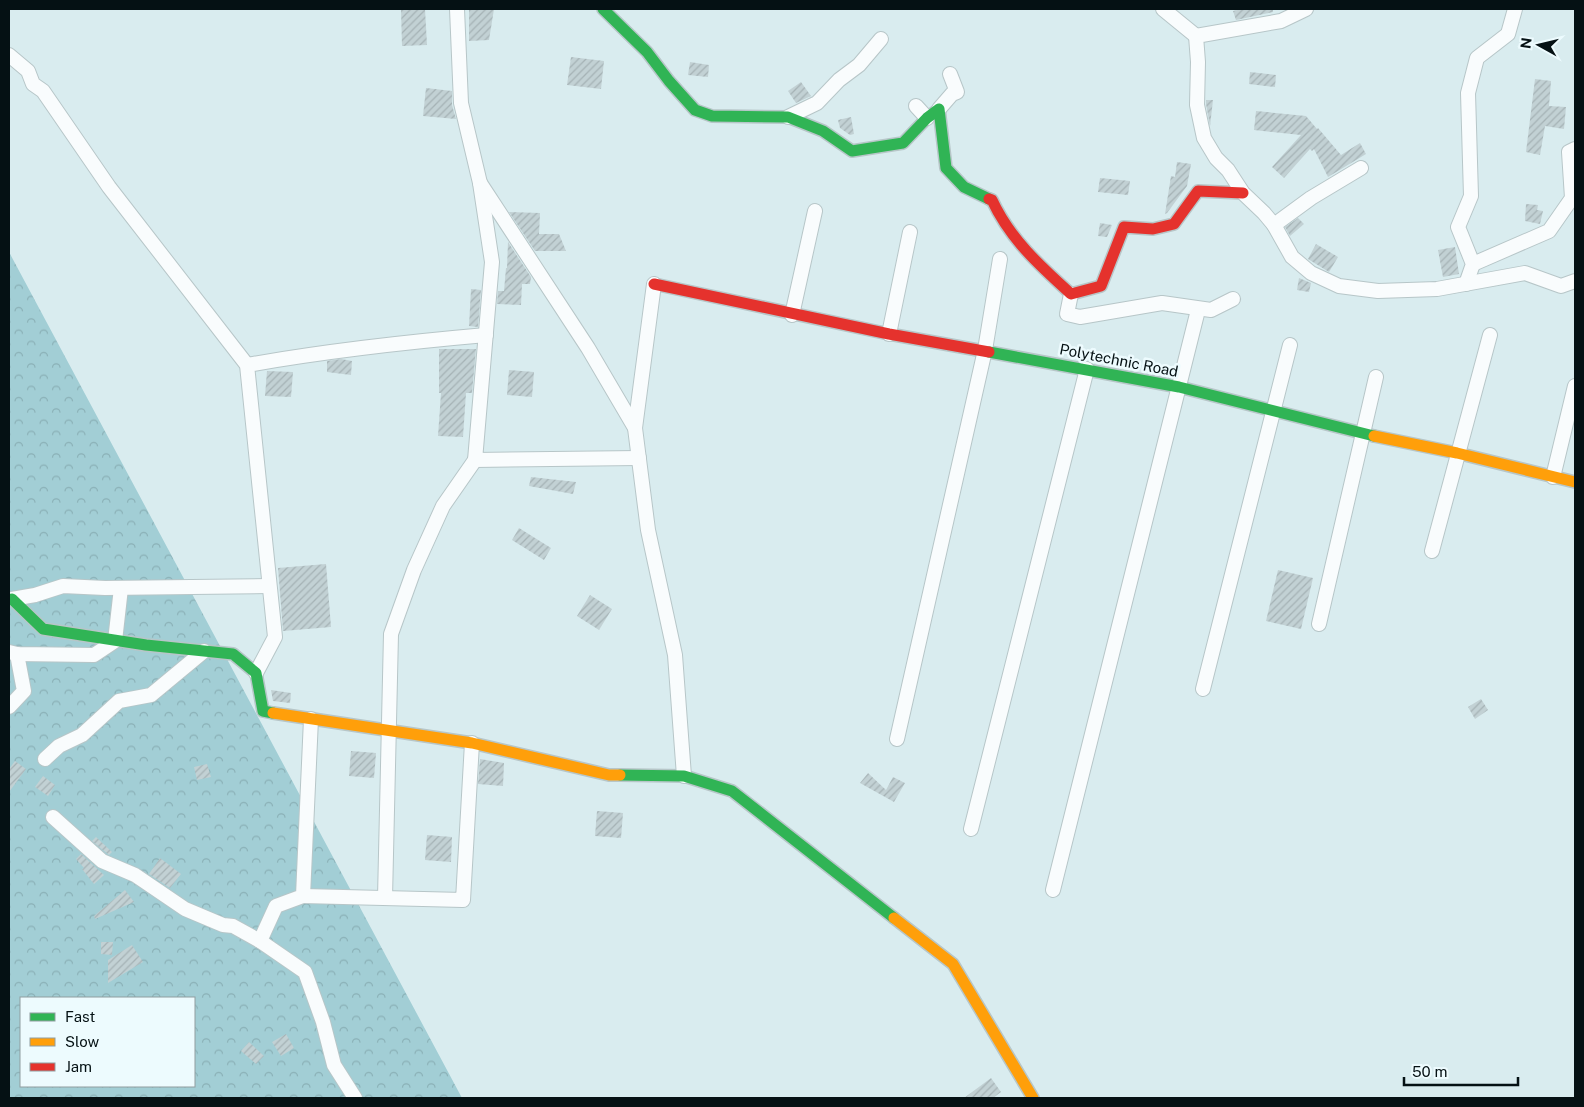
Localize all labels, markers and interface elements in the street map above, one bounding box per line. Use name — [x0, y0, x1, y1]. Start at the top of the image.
north arrow — [1514, 20, 1564, 70]
text: N — [1517, 37, 1535, 50]
street label: Polytechnic Road — [1058, 340, 1180, 380]
legend — [20, 997, 195, 1087]
text: Fast — [65, 1008, 95, 1025]
text: Slow — [65, 1033, 100, 1050]
scale bar — [1404, 1054, 1518, 1086]
text: Jam — [65, 1058, 92, 1075]
text: 50 m — [1412, 1063, 1447, 1080]

